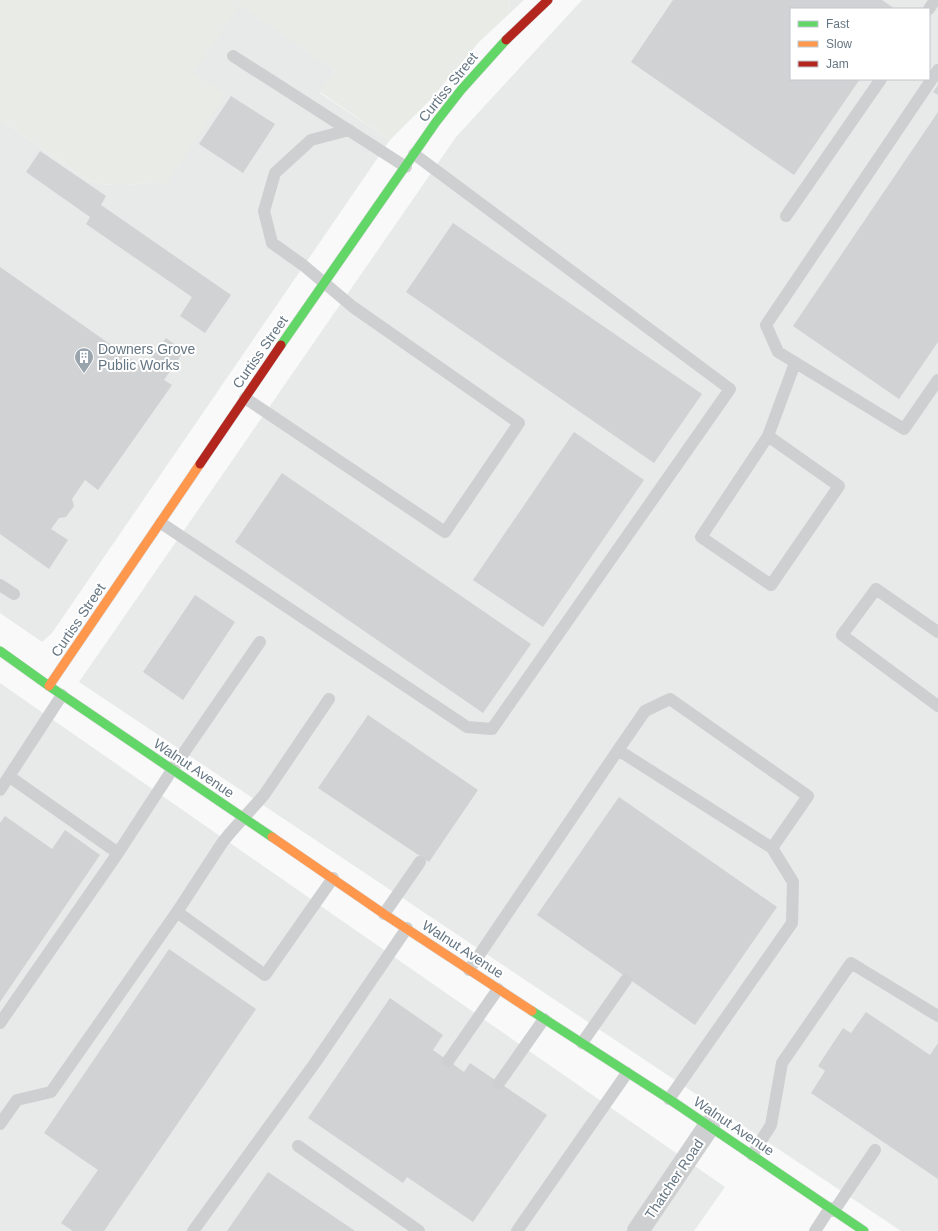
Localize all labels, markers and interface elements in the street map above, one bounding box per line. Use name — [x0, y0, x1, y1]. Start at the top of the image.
legend — [790, 8, 930, 80]
text: Fast — [826, 17, 850, 31]
text: Slow — [826, 37, 852, 51]
street label: Curtiss Street — [415, 49, 481, 125]
text: Jam — [826, 57, 849, 71]
street label: Curtiss Street — [229, 313, 291, 391]
place label: Downers Grove Public Works — [98, 341, 195, 373]
building icon: Downers Grove Public Works — [73, 346, 95, 374]
street label: Curtiss Street — [48, 580, 108, 660]
street label: Walnut Avenue — [151, 735, 237, 801]
street label: Walnut Avenue — [419, 917, 507, 981]
street label: Walnut Avenue — [691, 1093, 777, 1159]
street label: Thatcher Road — [641, 1136, 707, 1222]

